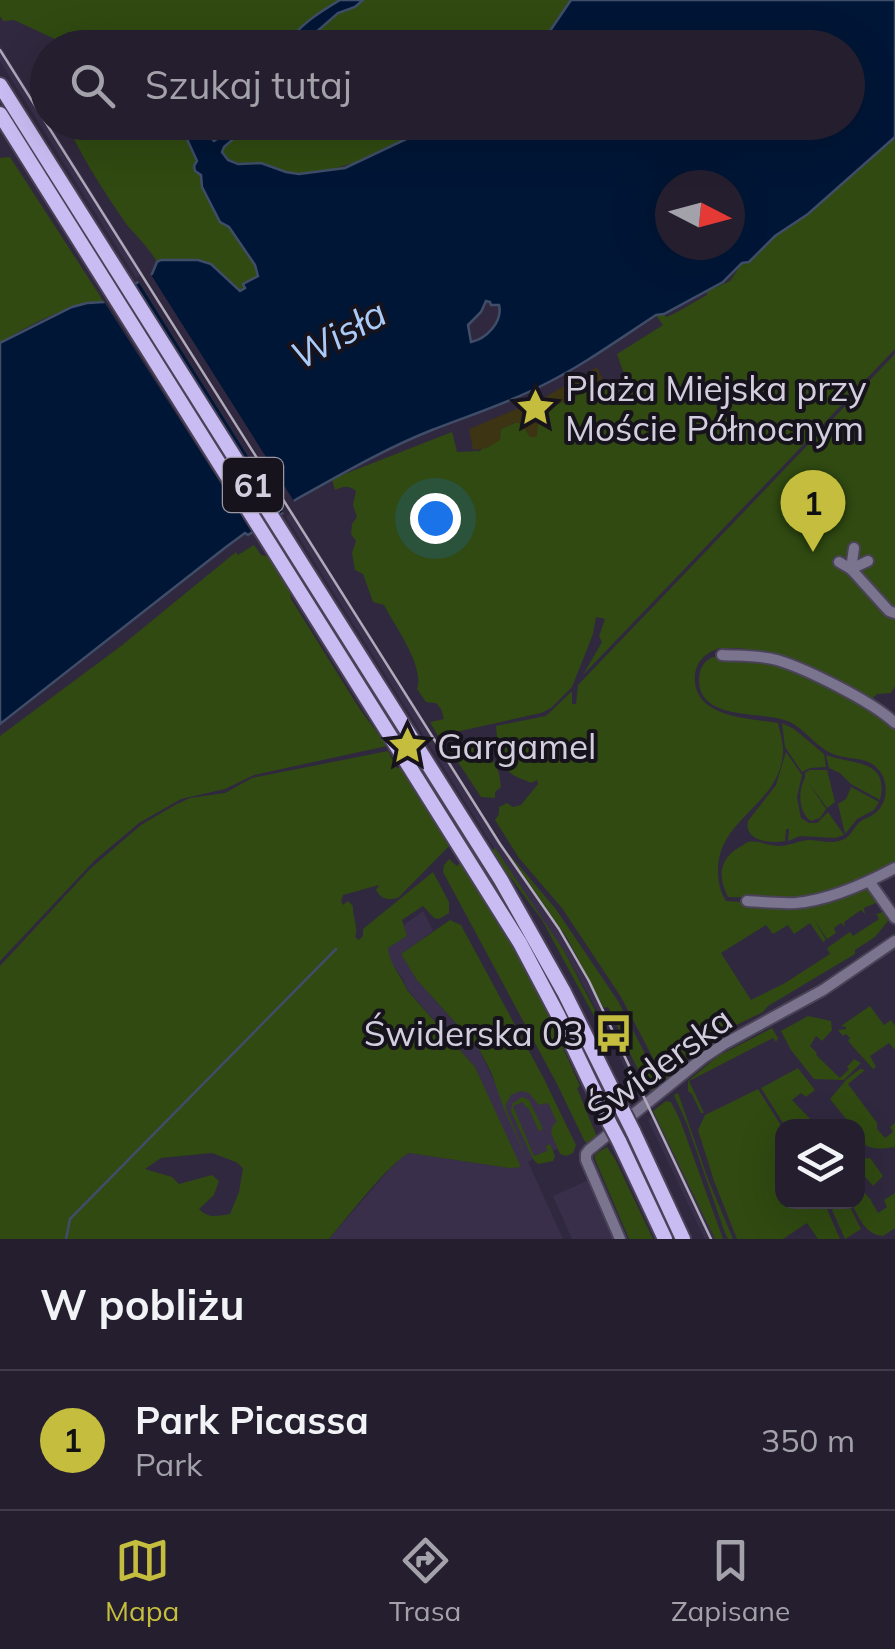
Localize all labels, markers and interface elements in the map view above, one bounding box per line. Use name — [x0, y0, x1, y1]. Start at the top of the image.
search box — [30, 30, 865, 140]
icon: search — [65, 58, 120, 113]
text: Szukaj tutaj — [145, 61, 352, 109]
north arrow — [655, 170, 745, 260]
water label: Wisła — [282, 288, 394, 380]
place label: Plaża Miejska przy Moście Północnym — [565, 366, 867, 450]
place icon: Plaża Miejska przy Moście Północnym — [514, 387, 556, 429]
road number: 61 — [223, 458, 283, 512]
pin: 1 — [780, 470, 846, 552]
your location — [410, 493, 461, 544]
place label: Gargamel — [437, 724, 596, 768]
place icon: Gargamel — [386, 725, 428, 767]
street label: Świderska — [578, 997, 740, 1131]
place label: Świderska 03 — [364, 1011, 584, 1055]
bus stop icon: Świderska 03 — [593, 1012, 635, 1054]
map controls — [775, 1119, 865, 1209]
button: layers — [775, 1119, 865, 1209]
text: W pobliżu — [40, 1278, 245, 1331]
text: Park Picassa — [135, 1396, 369, 1444]
text: 1 — [63, 1420, 82, 1460]
text: 350 m — [761, 1420, 855, 1460]
text: Park — [135, 1444, 202, 1484]
tab: Mapa — [105, 1533, 179, 1628]
tab: Trasa — [389, 1533, 461, 1628]
tab: Zapisane — [671, 1533, 790, 1628]

